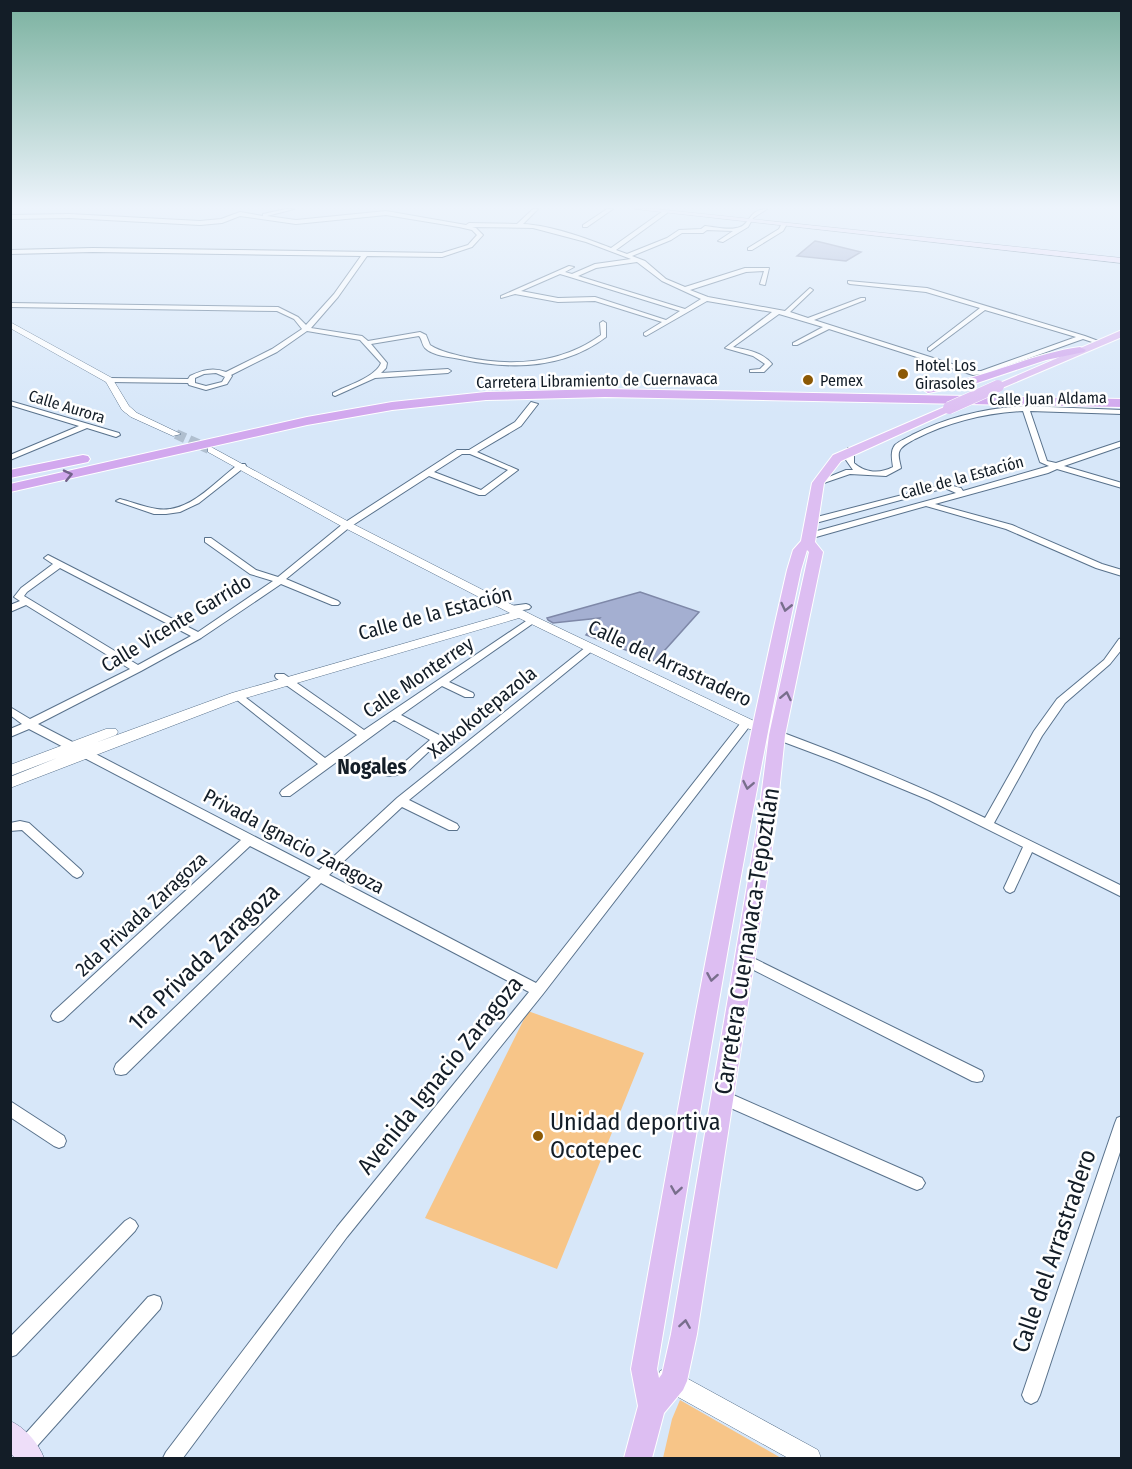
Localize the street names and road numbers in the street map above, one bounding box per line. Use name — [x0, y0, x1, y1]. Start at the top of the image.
street label: Carretera Libramiento de Cuernavaca — [476, 369, 718, 392]
street label: Calle Aurora — [26, 386, 108, 427]
street label: Calle Juan Aldama — [989, 388, 1107, 409]
street label: Calle de la Estación — [899, 452, 1026, 503]
street label: Calle Vicente Garrido — [97, 569, 255, 677]
street label: Calle de la Estación — [355, 581, 515, 645]
street label: Calle del Arrastradero — [585, 615, 755, 711]
street label: Calle Monterrey — [358, 631, 478, 723]
street label: Xalxokotepazola — [423, 661, 541, 763]
street label: Privada Ignacio Zaragoza — [199, 783, 389, 899]
street label: Carretera Cuernavaca-Tepoztlán — [709, 785, 785, 1097]
street label: 2da Privada Zaragoza — [70, 847, 212, 981]
street label: 1ra Privada Zaragoza — [123, 878, 285, 1036]
street label: Avenida Ignacio Zaragoza — [351, 970, 529, 1180]
street label: Calle del Arrastradero — [1006, 1146, 1102, 1356]

